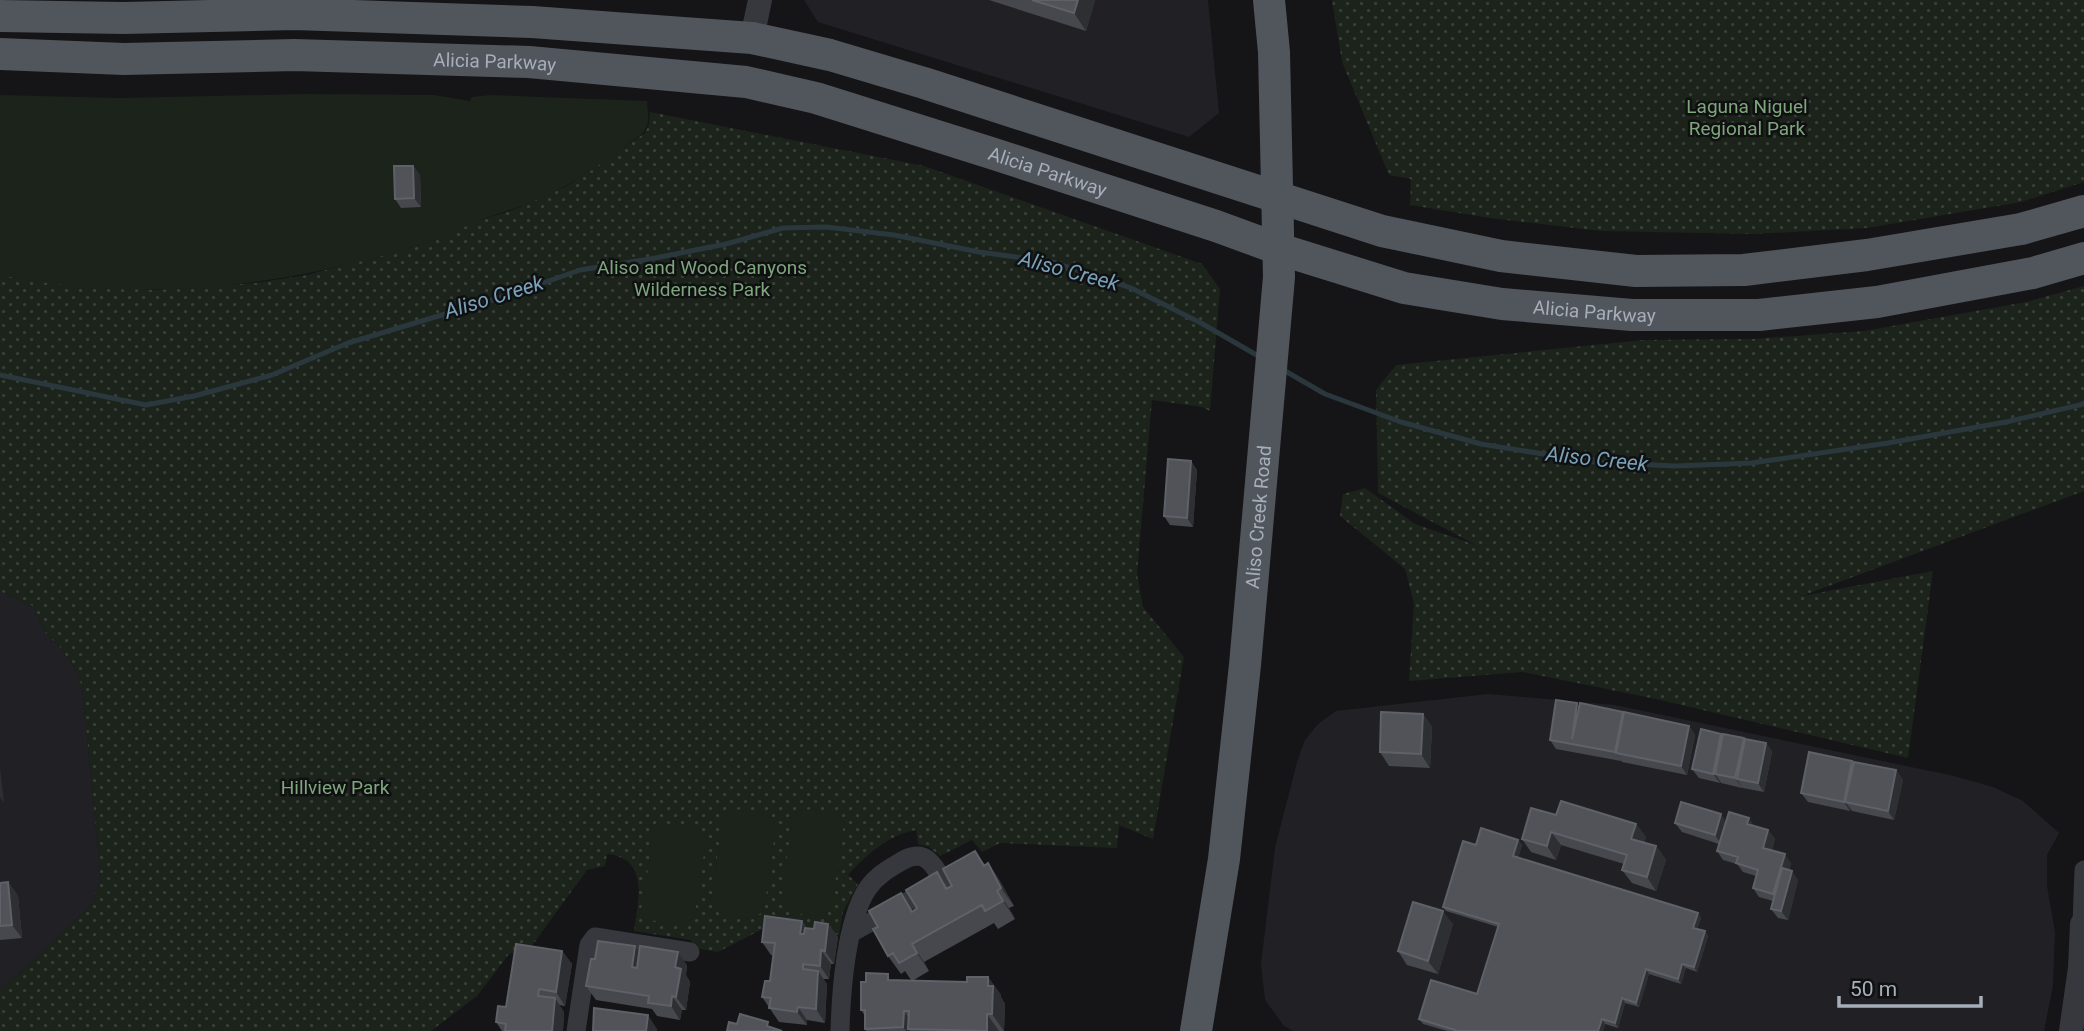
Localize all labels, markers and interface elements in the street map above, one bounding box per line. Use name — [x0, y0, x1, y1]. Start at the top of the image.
street label: Alicia Parkway — [433, 48, 557, 76]
park label: Laguna Niguel Regional Park — [1686, 95, 1808, 140]
street label: Alicia Parkway — [985, 142, 1110, 202]
water label: Aliso Creek — [1015, 246, 1122, 296]
park label: Aliso and Wood Canyons Wilderness Park — [597, 256, 807, 301]
water label: Aliso Creek — [441, 270, 547, 324]
street label: Alicia Parkway — [1532, 296, 1656, 327]
water label: Aliso Creek — [1544, 442, 1650, 476]
street label: Aliso Creek Road — [1241, 444, 1276, 590]
park label: Hillview Park — [281, 776, 390, 799]
scale bar — [1839, 964, 1981, 1008]
text: 50 m — [1850, 977, 1897, 1001]

